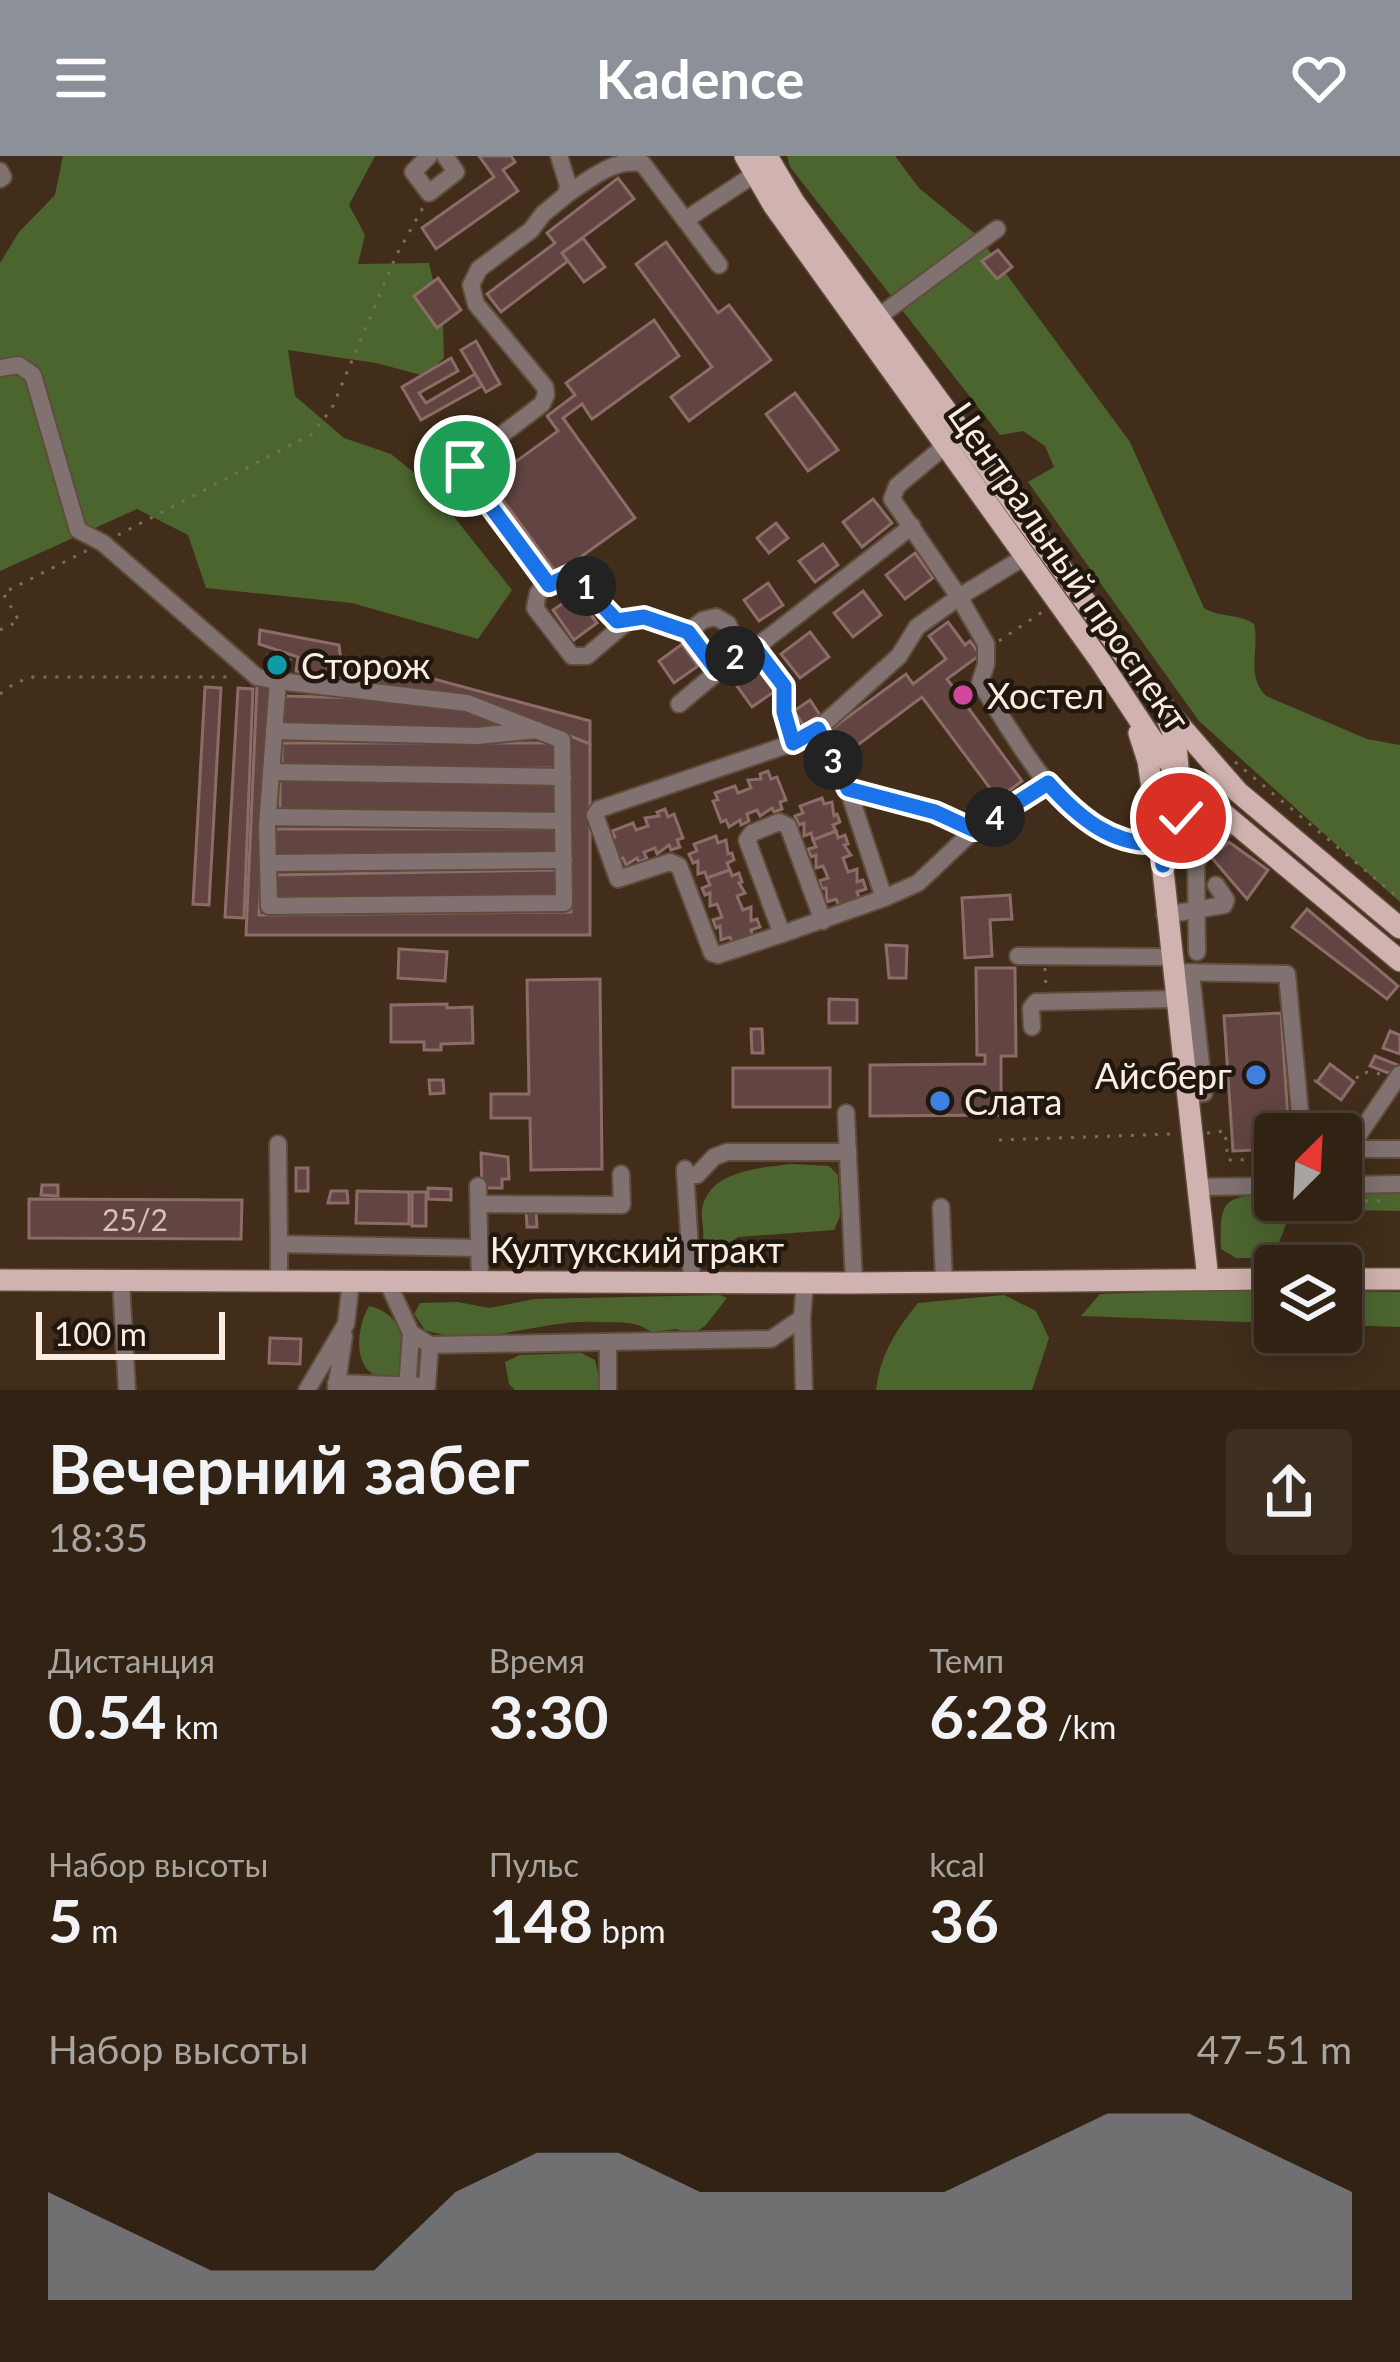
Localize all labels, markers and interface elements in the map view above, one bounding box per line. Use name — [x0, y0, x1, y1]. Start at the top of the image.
icon: menu — [48, 45, 114, 111]
icon: heart — [1286, 45, 1352, 111]
text: Kadence — [596, 46, 804, 111]
street label: Центральный проспект — [940, 393, 1200, 739]
pin — [414, 415, 516, 517]
icon: arrive — [432, 433, 498, 499]
pin: 1 — [556, 556, 616, 616]
text: 1 — [576, 566, 596, 606]
pin: 2 — [705, 626, 765, 686]
text: 2 — [725, 636, 745, 676]
place label: Сторож — [301, 643, 430, 687]
marker: Сторож — [264, 652, 290, 678]
place label: Хостел — [987, 673, 1104, 717]
marker: Хостел — [950, 682, 976, 708]
pin: 3 — [803, 730, 863, 790]
text: 3 — [823, 740, 843, 780]
pin — [1130, 767, 1232, 869]
icon: check — [1148, 785, 1214, 851]
pin: 4 — [965, 787, 1025, 847]
text: 4 — [985, 797, 1005, 837]
place label: Айсберг — [1095, 1053, 1232, 1097]
marker: Айсберг — [1243, 1062, 1269, 1088]
place label: Слата — [964, 1079, 1062, 1123]
marker: Слата — [927, 1088, 953, 1114]
north arrow — [1254, 1113, 1362, 1221]
map controls — [1254, 1113, 1362, 1353]
house number: 25/2 — [102, 1201, 168, 1237]
street label: Култукский тракт — [490, 1227, 784, 1271]
button: layers — [1254, 1245, 1362, 1353]
scale bar — [36, 1306, 225, 1359]
text: 100 m — [54, 1313, 147, 1353]
text: Вечерний забег — [48, 1429, 530, 1508]
button: share — [1226, 1429, 1352, 1555]
text: 18:35 — [48, 1514, 148, 1560]
text: Дистанция — [48, 1640, 215, 1680]
text: Время — [489, 1640, 585, 1680]
text: Темп — [929, 1640, 1004, 1680]
text: 0.54 — [48, 1680, 167, 1752]
text: 3:30 — [489, 1680, 609, 1752]
text: 6:28 — [929, 1680, 1049, 1752]
text: km — [167, 1706, 219, 1746]
text: /km — [1049, 1706, 1116, 1746]
text: Набор высоты — [48, 1844, 268, 1884]
text: Пульс — [489, 1844, 579, 1884]
text: kcal — [929, 1844, 985, 1884]
text: 5 — [48, 1884, 83, 1956]
text: 148 — [489, 1884, 593, 1956]
text: 36 — [929, 1884, 999, 1956]
text: m — [83, 1910, 118, 1950]
text: bpm — [593, 1910, 666, 1950]
text: Набор высоты — [48, 2026, 308, 2072]
text: 47–51 m — [1197, 2026, 1352, 2072]

